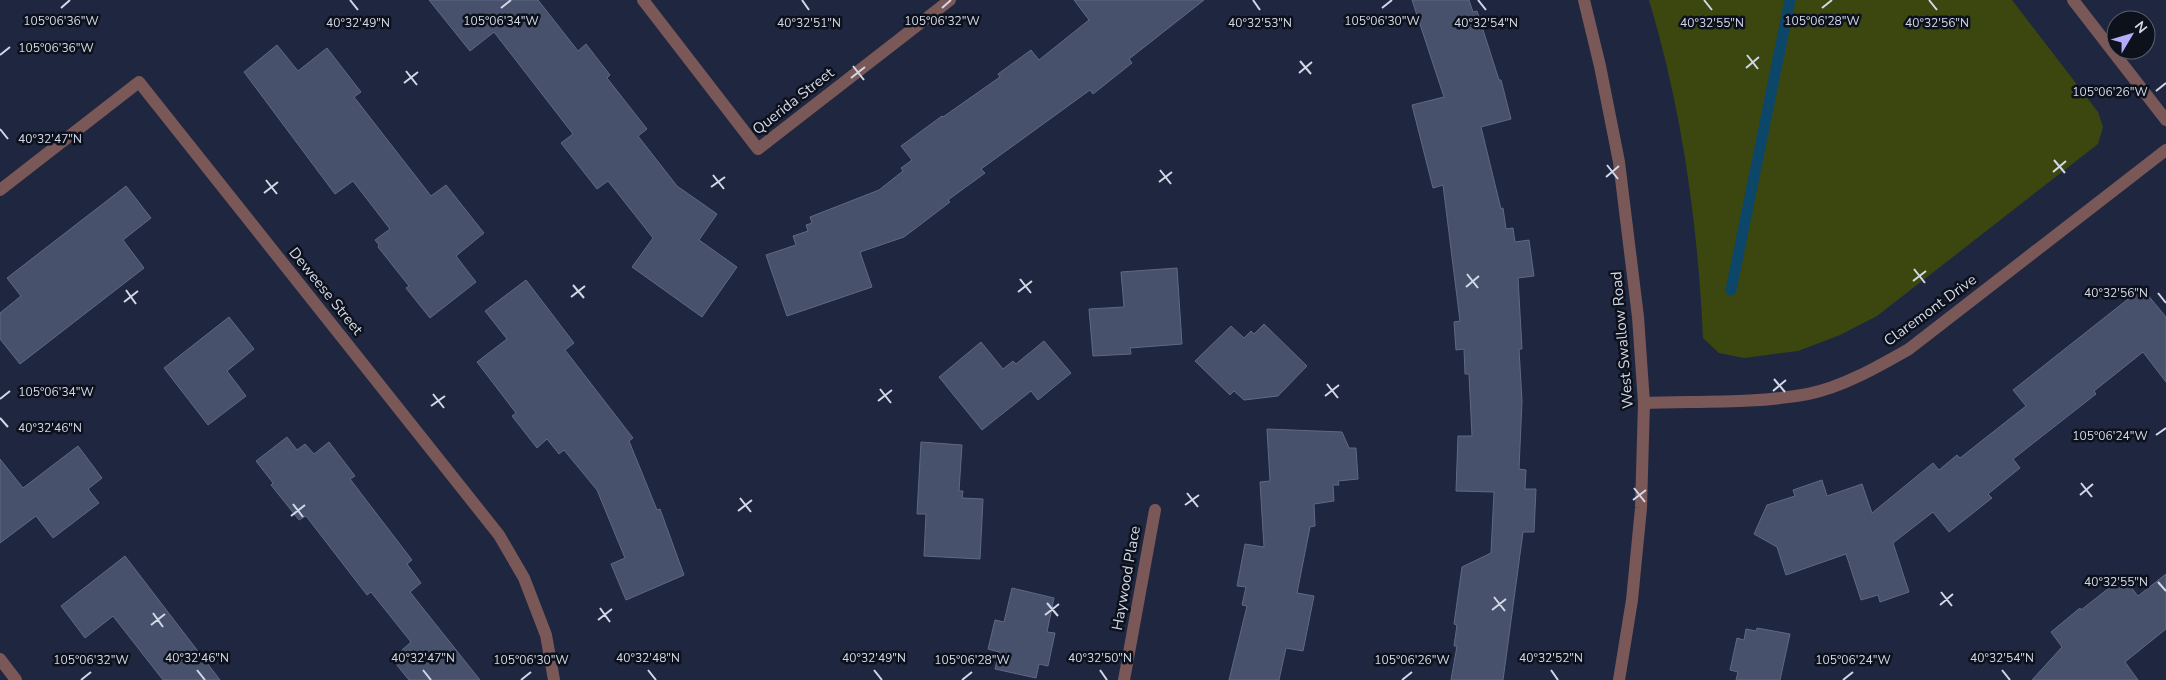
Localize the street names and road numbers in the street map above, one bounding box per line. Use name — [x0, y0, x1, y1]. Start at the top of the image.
street label: Querida Street — [748, 62, 838, 139]
street label: Deweese Street — [284, 243, 368, 340]
street label: West Swallow Road — [1606, 270, 1638, 410]
street label: Claremont Drive — [1880, 270, 1980, 350]
street label: Haywood Place — [1107, 524, 1145, 632]

